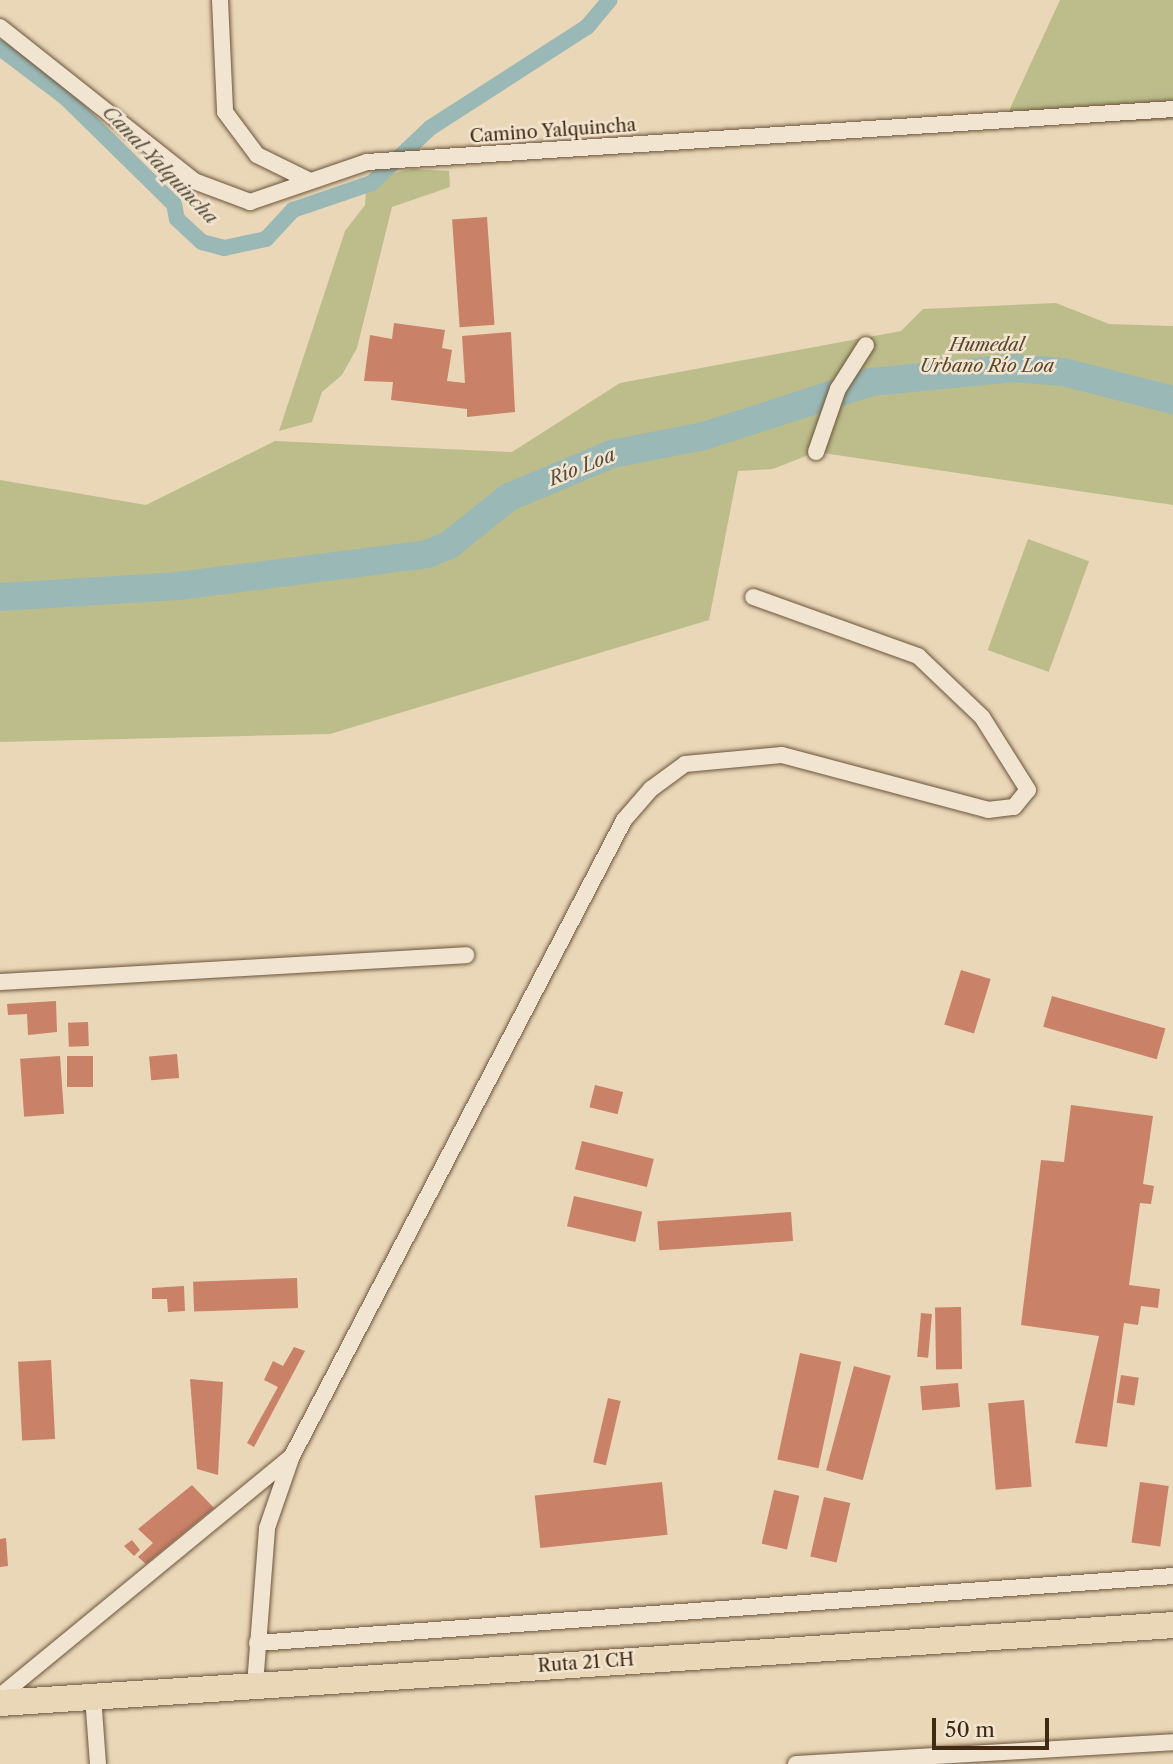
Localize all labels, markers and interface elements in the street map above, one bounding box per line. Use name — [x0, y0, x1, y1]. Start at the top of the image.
water label: Canal Yalquincha — [98, 101, 222, 229]
street label: Camino Yalquincha — [469, 114, 637, 148]
park label: Humedal Urbano Río Loa — [920, 335, 1054, 378]
water label: Río Loa — [545, 443, 619, 491]
street label: Ruta 21 CH — [537, 1649, 635, 1677]
scale bar — [935, 1704, 1052, 1748]
text: 50 m — [945, 1717, 995, 1742]

